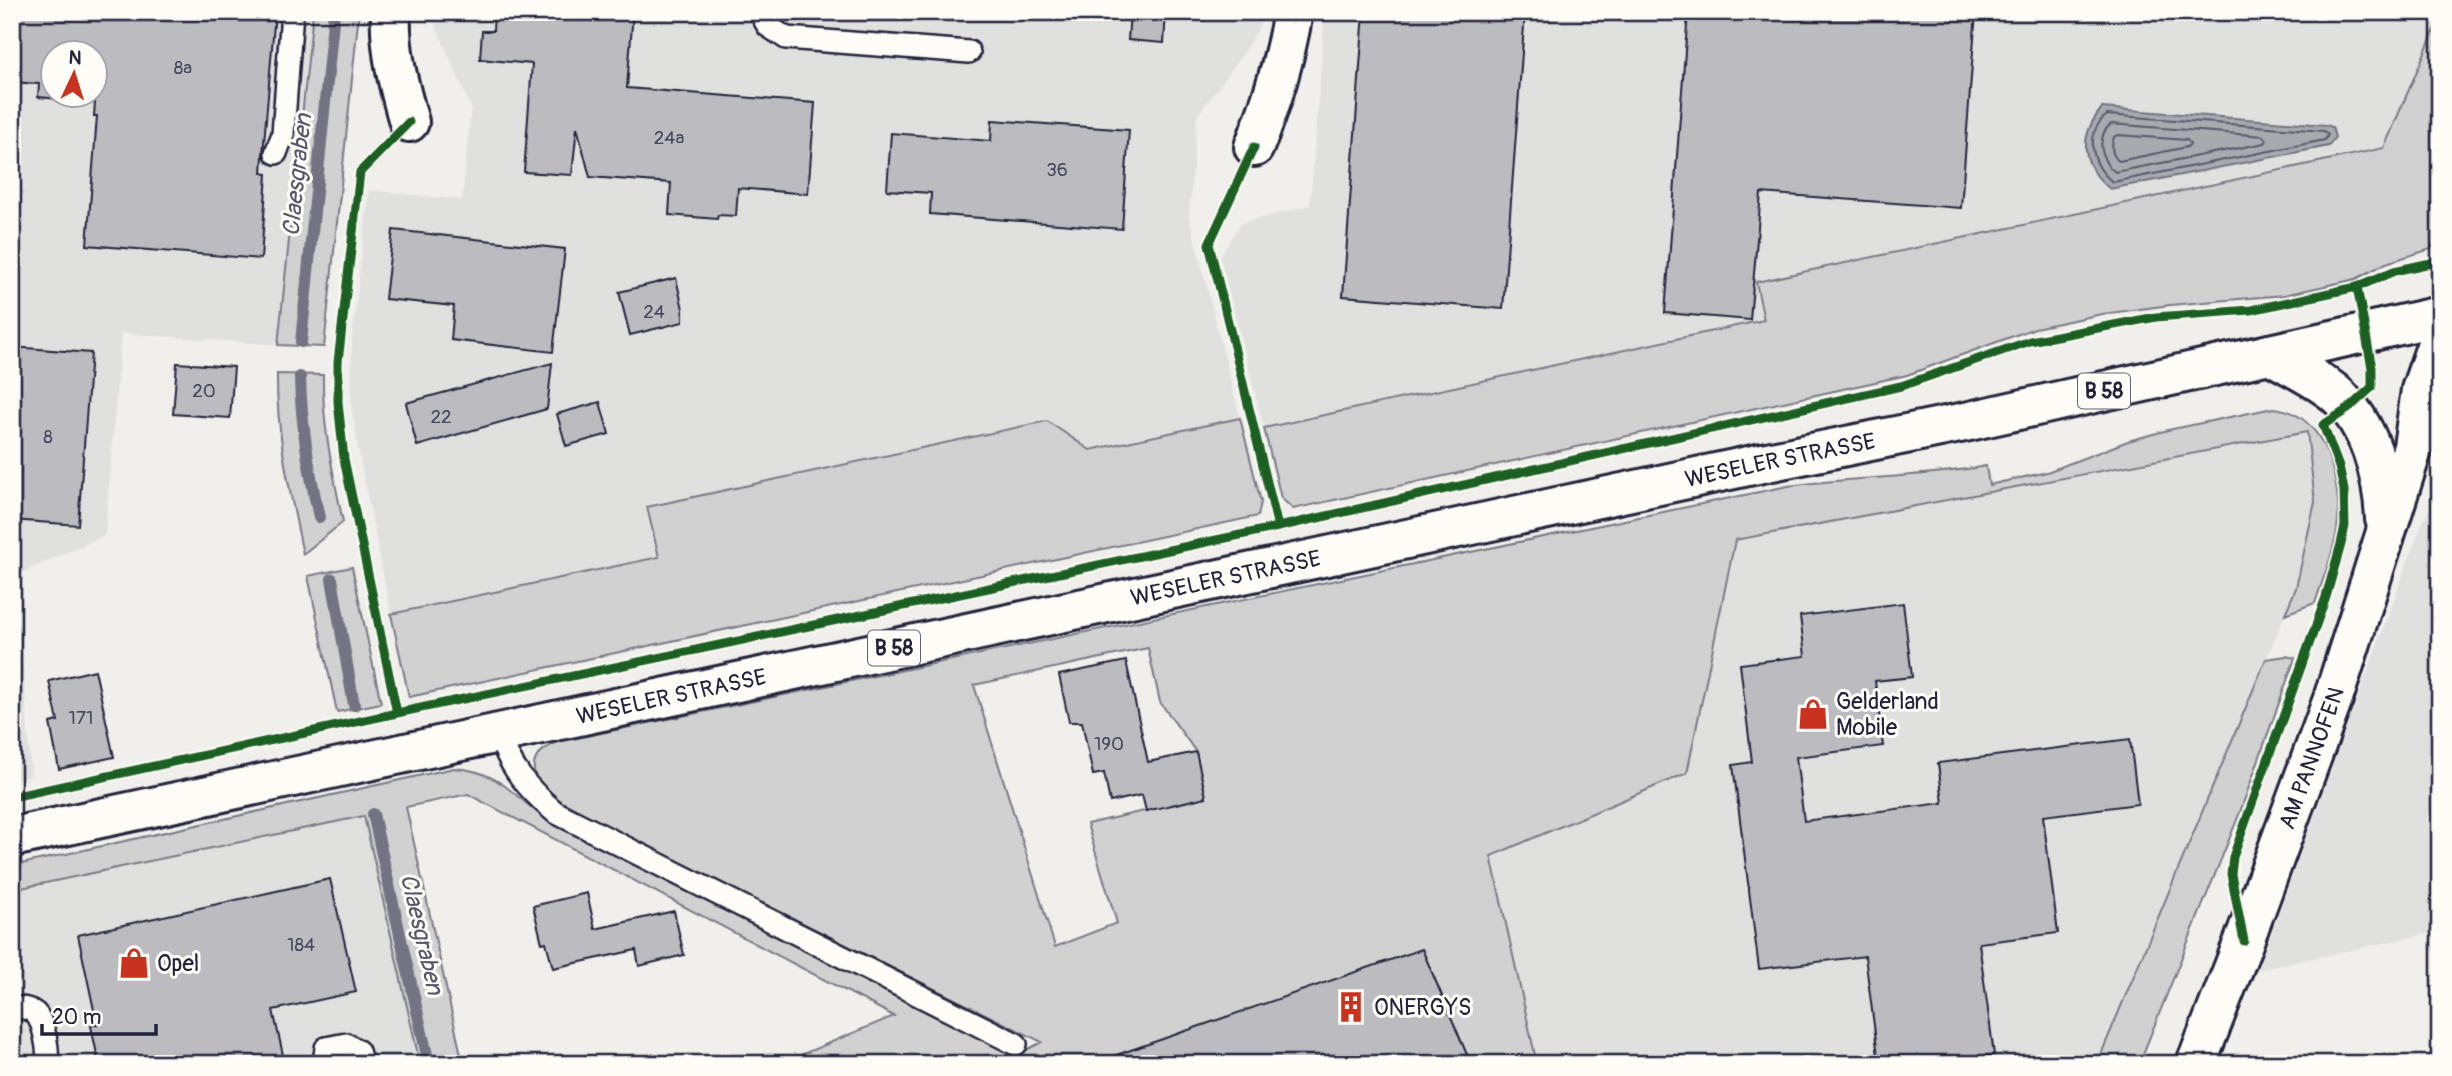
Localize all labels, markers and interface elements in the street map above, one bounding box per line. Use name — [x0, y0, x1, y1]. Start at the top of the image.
north arrow — [38, 38, 108, 108]
text: N — [68, 46, 83, 70]
house number: 8a — [174, 56, 192, 80]
water label: Claesgraben — [277, 111, 318, 238]
house number: 24a — [654, 126, 684, 150]
house number: 36 — [1046, 158, 1068, 182]
house number: 24 — [643, 300, 665, 324]
road number: B 58 — [2078, 374, 2130, 408]
house number: 20 — [192, 379, 216, 403]
house number: 22 — [430, 405, 452, 429]
house number: 8 — [43, 425, 53, 449]
street label: WESELER STRASSE — [1683, 426, 1878, 494]
street label: WESELER STRASSE — [1128, 544, 1323, 613]
road number: B 58 — [868, 630, 920, 666]
street label: WESELER STRASSE — [574, 662, 769, 731]
street label: AM PANNOFEN — [2272, 684, 2351, 833]
place label: Gelderland Mobile — [1836, 687, 1939, 742]
shop icon: Gelderland Mobile — [1796, 697, 1830, 731]
house number: 171 — [69, 706, 93, 730]
house number: 190 — [1094, 732, 1124, 756]
water label: Claesgraben — [394, 871, 450, 999]
house number: 184 — [287, 933, 315, 957]
shop icon: Opel — [117, 946, 151, 980]
place label: Opel — [157, 949, 199, 978]
building icon: ONERGYS — [1334, 990, 1368, 1024]
scale bar — [42, 992, 156, 1036]
place label: ONERGYS — [1374, 993, 1471, 1022]
text: 20 m — [52, 1004, 101, 1031]

